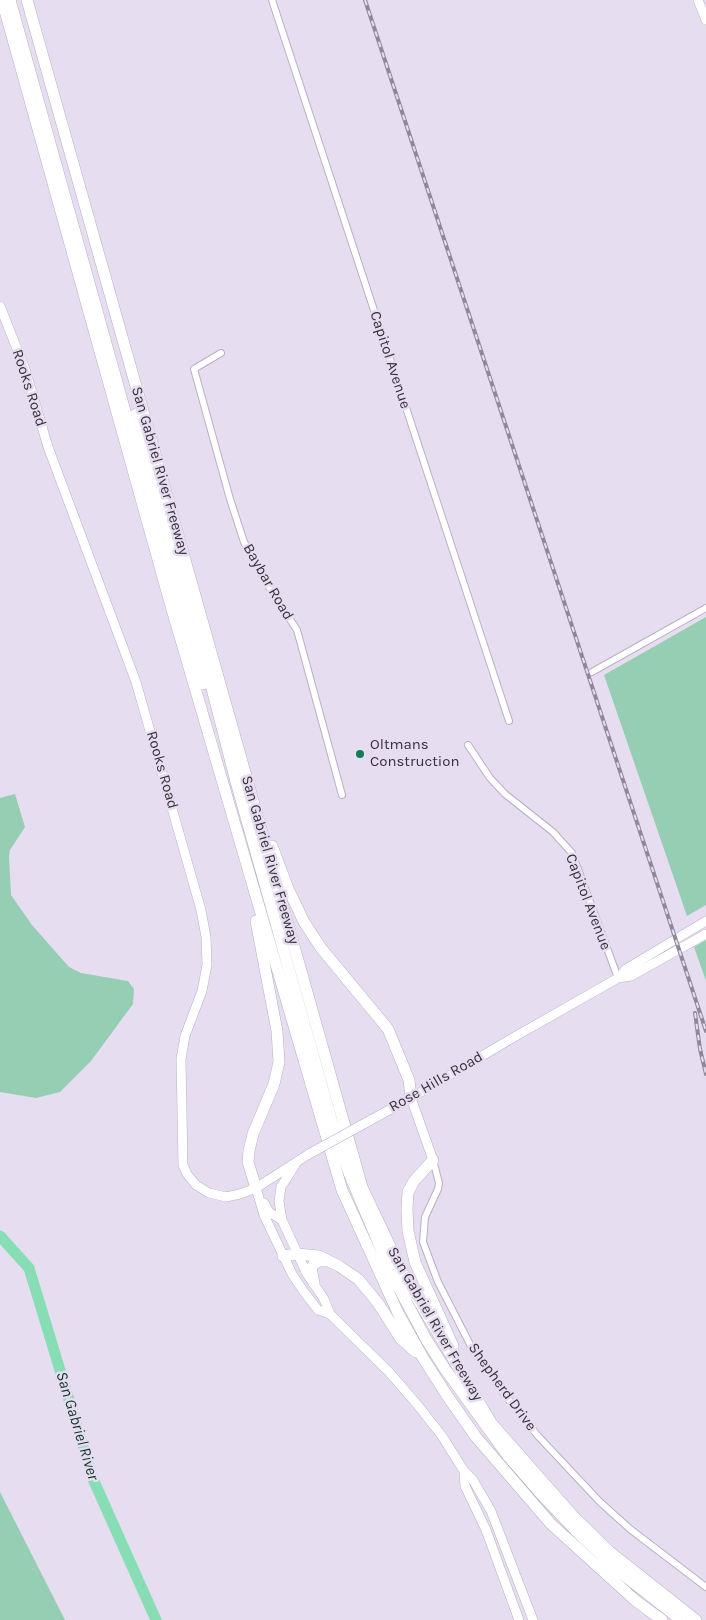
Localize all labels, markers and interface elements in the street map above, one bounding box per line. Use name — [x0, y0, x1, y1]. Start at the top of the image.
street label: Capitol Avenue — [366, 309, 414, 411]
street label: Rooks Road — [8, 347, 50, 429]
street label: San Gabriel River Freeway — [127, 385, 193, 557]
street label: Baybar Road — [239, 541, 297, 623]
street label: Rooks Road — [142, 729, 182, 811]
place label: Oltmans Construction — [370, 736, 460, 771]
marker: Oltmans Construction — [354, 748, 366, 760]
street label: San Gabriel River Freeway — [237, 774, 303, 946]
street label: Capitol Avenue — [561, 851, 615, 953]
street label: Rose Hills Road — [386, 1048, 486, 1116]
street label: San Gabriel River Freeway — [384, 1244, 486, 1404]
street label: Shepherd Drive — [464, 1340, 540, 1434]
water label: San Gabriel River — [51, 1369, 103, 1483]

